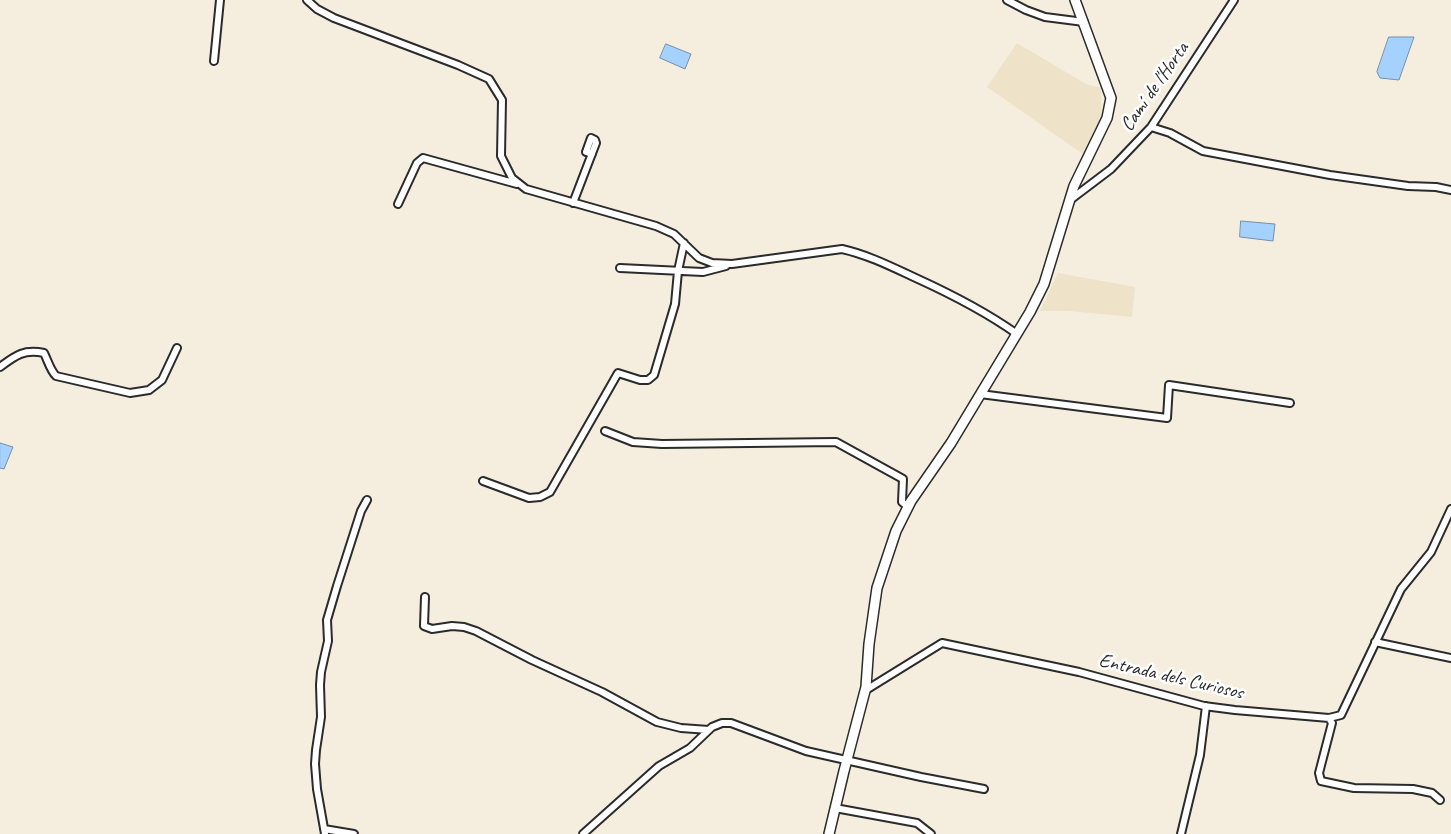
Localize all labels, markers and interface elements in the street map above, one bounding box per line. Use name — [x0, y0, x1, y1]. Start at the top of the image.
street label: Camí de l'Horta — [1116, 38, 1194, 136]
street label: Entrada dels Curiosos — [1096, 649, 1246, 705]

